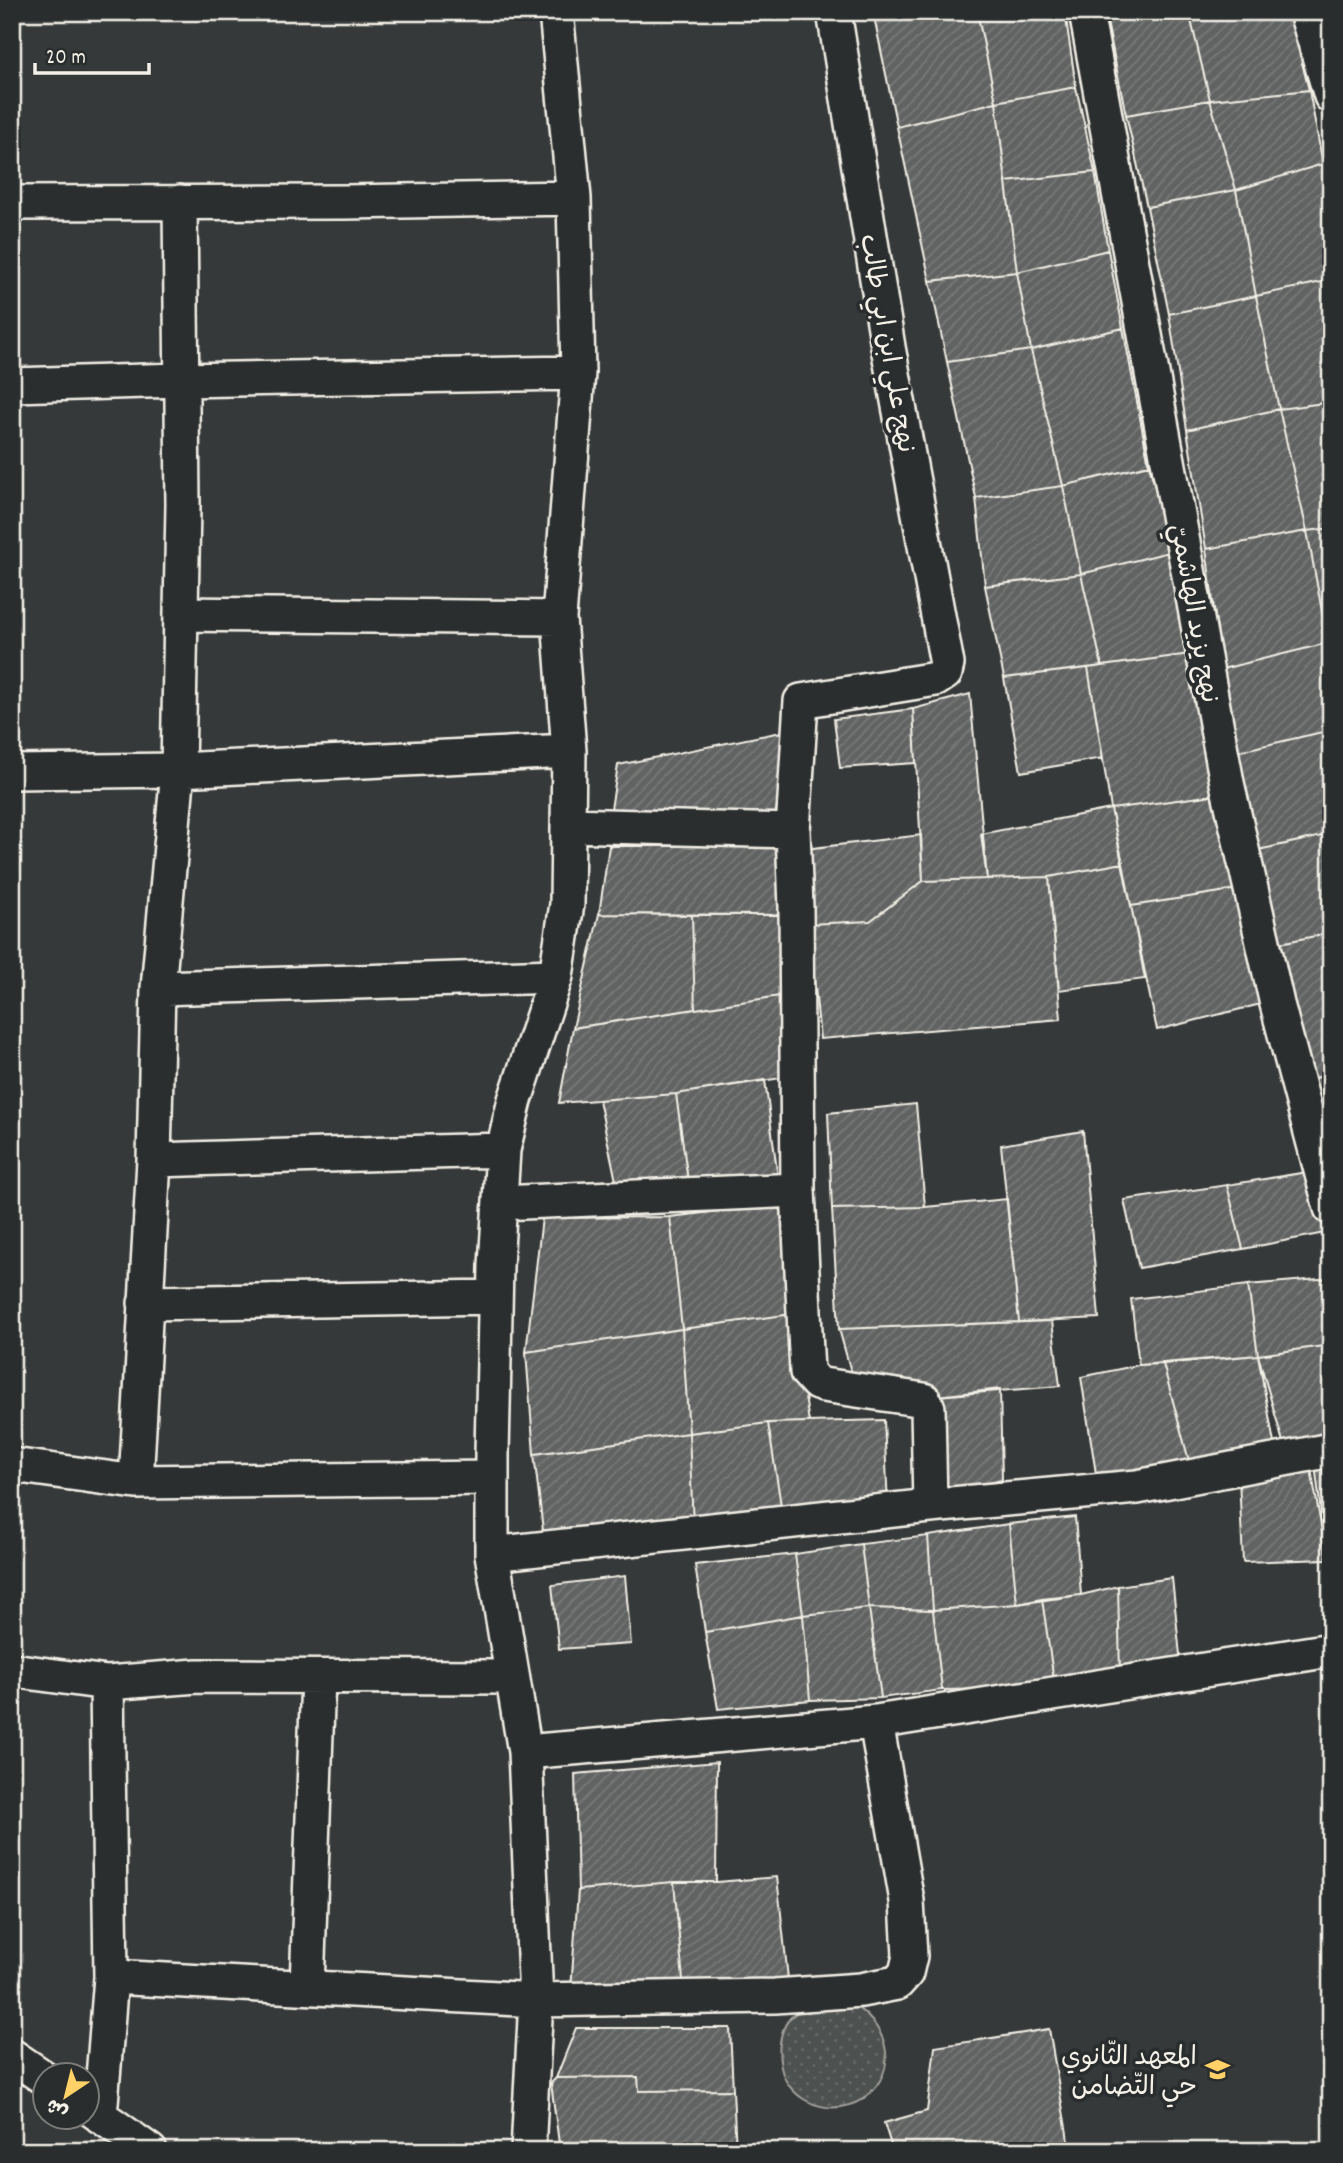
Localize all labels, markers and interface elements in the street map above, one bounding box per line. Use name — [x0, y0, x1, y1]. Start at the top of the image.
scale bar — [35, 32, 149, 76]
text: 20 m — [46, 44, 86, 74]
street label: نهج علي ابن ابي طالب — [847, 231, 923, 456]
street label: نهج يزيد الهاشميّ — [1158, 521, 1227, 706]
place label: المعهد الثّانوي حي التّضامن — [1061, 2040, 1197, 2108]
school or university icon: المعهد الثّانوي حي التّضامن — [1203, 2056, 1231, 2084]
north arrow — [32, 2062, 102, 2132]
text: ش — [42, 2090, 75, 2124]

